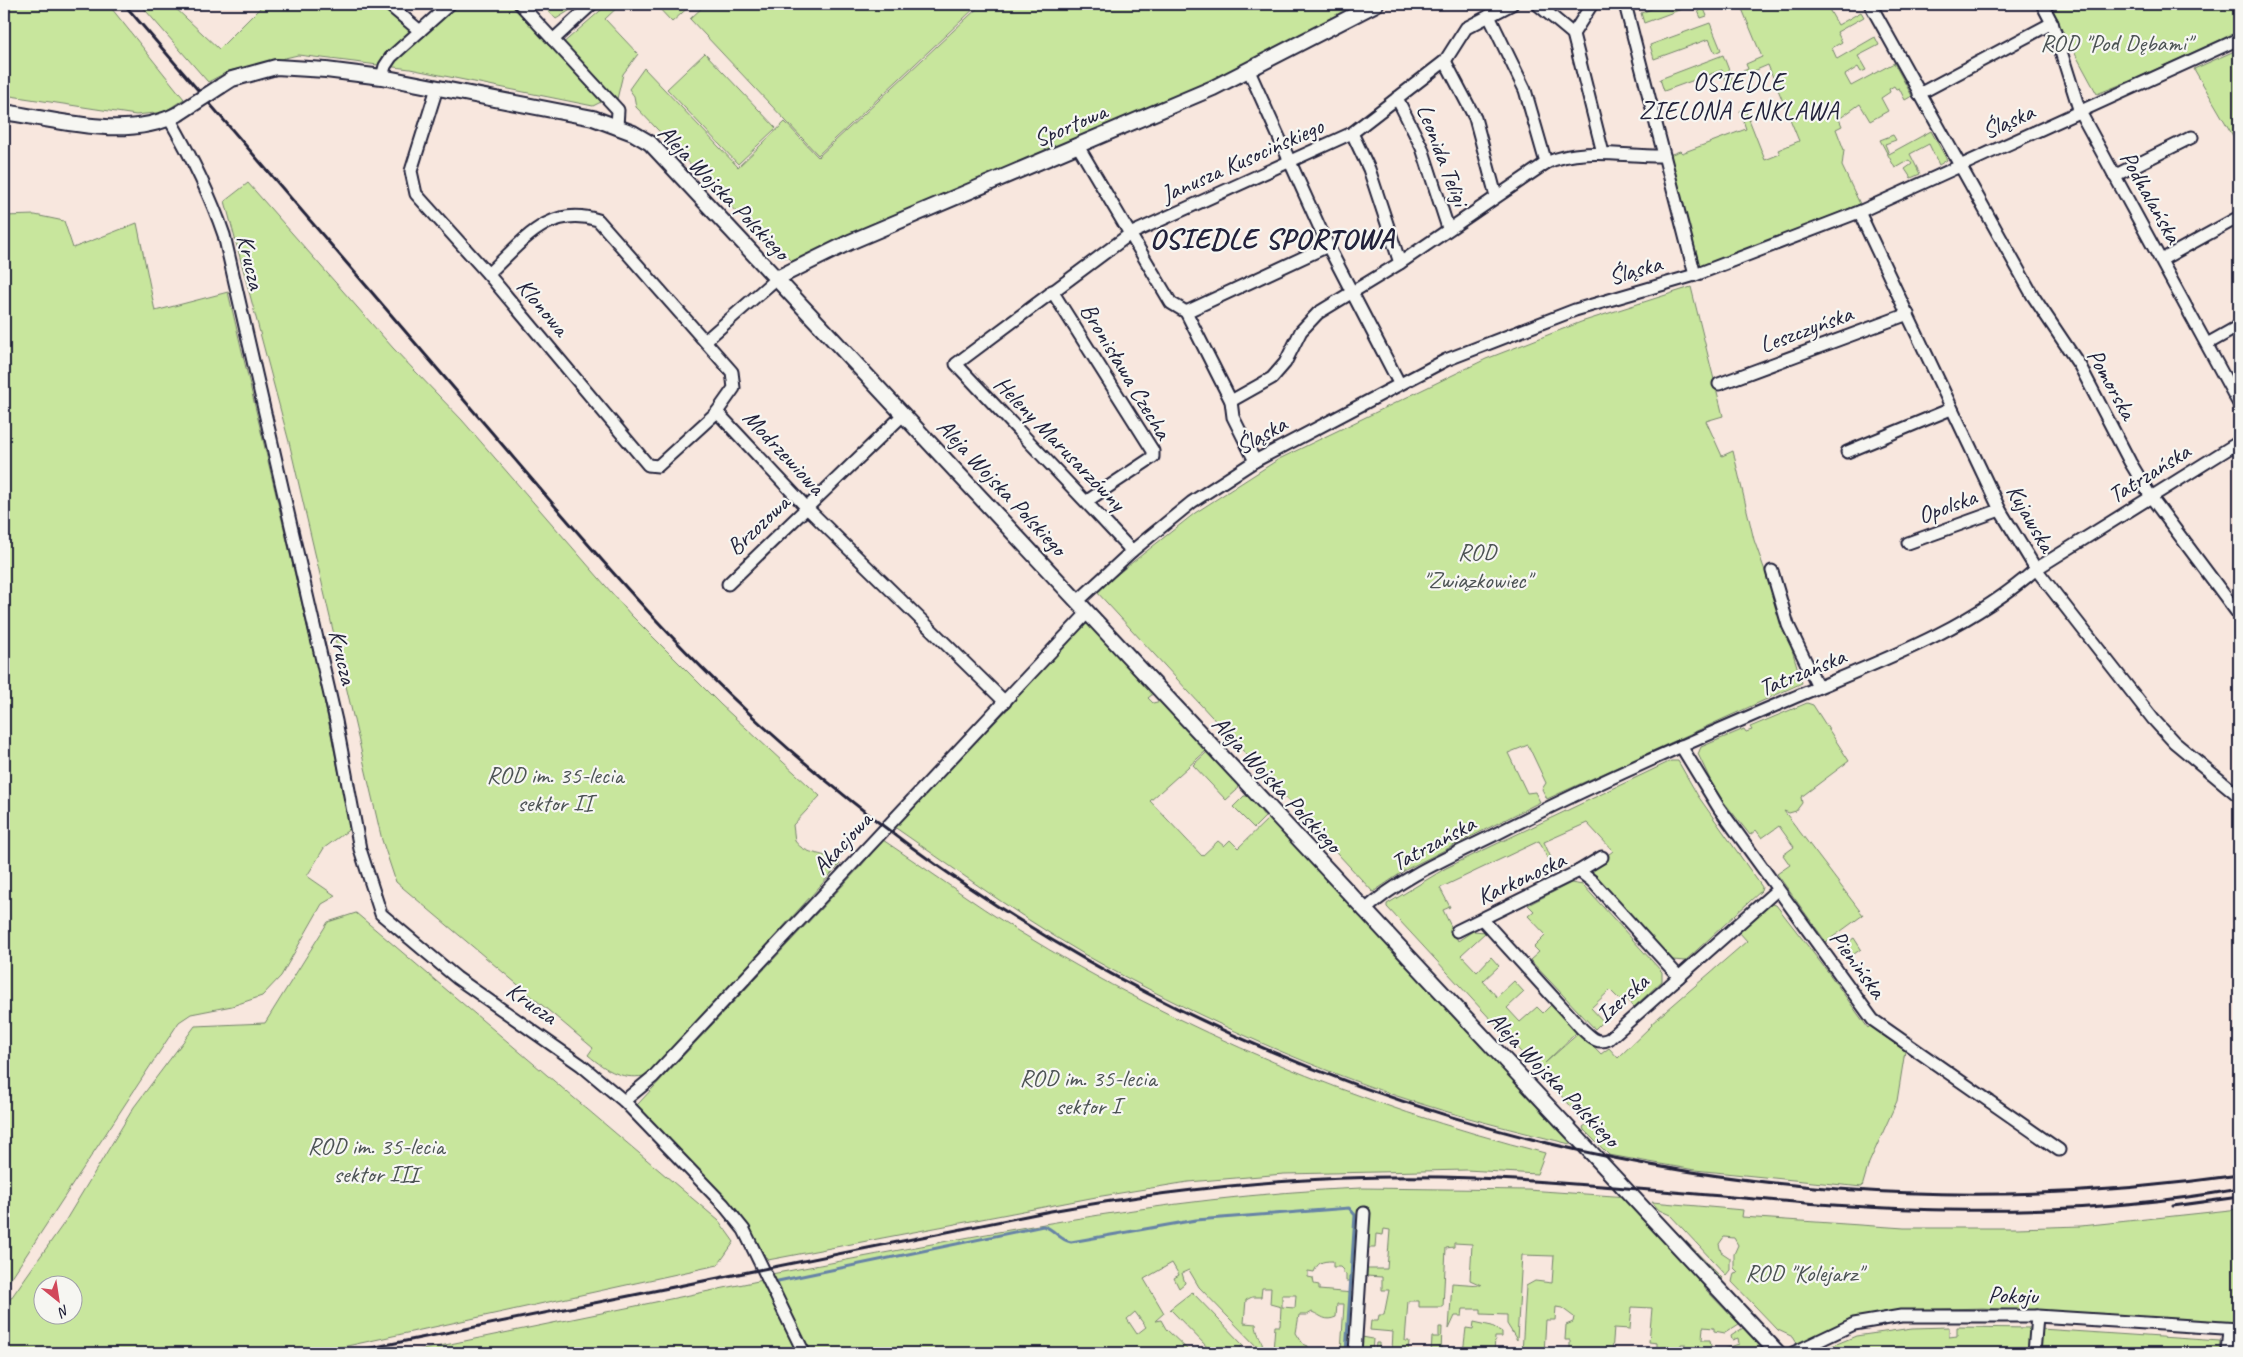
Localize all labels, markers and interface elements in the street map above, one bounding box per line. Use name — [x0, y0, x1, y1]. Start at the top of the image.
park label: ROD "Pod Dębami" — [2040, 28, 2197, 58]
district label: OSIEDLE ZIELONA ENKLAWA — [1639, 66, 1840, 127]
street label: Sportowa — [1029, 95, 1113, 154]
street label: Śląska — [1977, 96, 2040, 146]
street label: Leonida Teligi — [1410, 100, 1477, 213]
street label: Janusza Kusocińskiego — [1155, 110, 1329, 210]
street label: Aleja Wojska Polskiego — [652, 118, 798, 268]
street label: Podhalańska — [2113, 146, 2189, 250]
district label: OSIEDLE SPORTOWA — [1150, 220, 1395, 257]
street label: Krucza — [230, 232, 272, 294]
street label: Śląska — [1605, 248, 1666, 292]
street label: Klonowa — [510, 272, 577, 344]
street label: Bronisława Czecha — [1074, 297, 1179, 446]
street label: Leszczyńska — [1755, 298, 1858, 360]
street label: Pomorska — [2080, 343, 2145, 426]
street label: Heleny Marusarzówny — [988, 369, 1133, 518]
street label: Modrzewiowa — [737, 403, 832, 502]
street label: Śląska — [1230, 408, 1293, 461]
street label: Aleja Wojska Polskiego — [931, 412, 1075, 564]
street label: Tatrzańska — [2102, 435, 2197, 510]
street label: Kujawska — [2000, 479, 2063, 559]
street label: Opolska — [1914, 481, 1982, 530]
street label: Brzozowa — [720, 487, 797, 562]
park label: ROD "Związkowiec" — [1423, 537, 1537, 595]
street label: Krucza — [322, 627, 364, 689]
street label: Tatrzańska — [1754, 640, 1851, 703]
street label: Aleja Wojska Polskiego — [1206, 709, 1350, 861]
park label: ROD im. 35-lecia sektor II — [487, 760, 626, 818]
street label: Akacjowa — [805, 804, 880, 881]
street label: Tatrzańska — [1386, 808, 1482, 878]
street label: Karkonoska — [1472, 844, 1571, 911]
street label: Pienińska — [1823, 924, 1894, 1005]
street label: Izerska — [1589, 966, 1656, 1029]
street label: Krucza — [501, 975, 564, 1032]
street label: Aleja Wojska Polskiego — [1482, 1005, 1628, 1155]
park label: ROD im. 35-lecia sektor I — [1020, 1063, 1159, 1121]
park label: ROD im. 35-lecia sektor III — [308, 1131, 447, 1189]
park label: ROD "Kolejarz" — [1745, 1258, 1868, 1288]
north arrow — [32, 1274, 82, 1324]
street label: Pokoju — [1988, 1279, 2041, 1311]
text: N — [54, 1301, 72, 1322]

